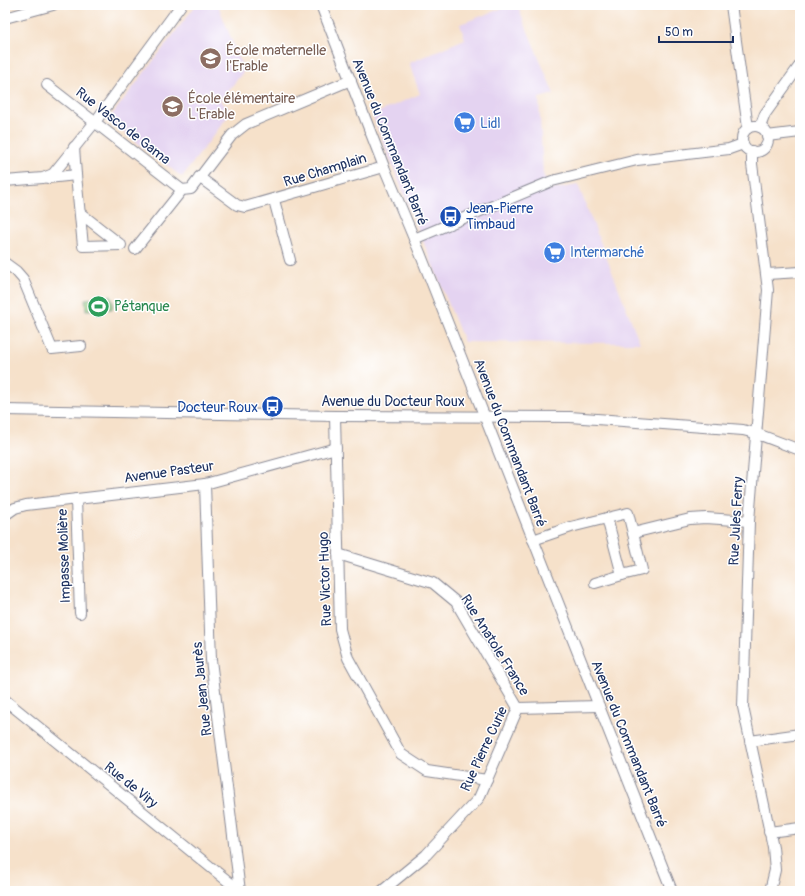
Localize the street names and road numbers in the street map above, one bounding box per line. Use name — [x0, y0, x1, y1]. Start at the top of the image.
street label: Avenue du Commandant Barré — [349, 56, 431, 228]
street label: Rue Vasco de Gama — [72, 84, 174, 168]
street label: Rue Champlain — [281, 149, 369, 191]
street label: Avenue du Commandant Barré — [470, 356, 550, 530]
street label: Avenue du Docteur Roux — [321, 393, 465, 410]
street label: Avenue Pasteur — [123, 457, 215, 487]
street label: Rue Jules Ferry — [725, 476, 747, 566]
street label: Impasse Molière — [54, 508, 74, 604]
street label: Rue Victor Hugo — [315, 531, 335, 627]
street label: Rue Anatole France — [457, 591, 533, 699]
street label: Rue Jean Jaurès — [189, 640, 215, 737]
street label: Avenue du Commandant Barré — [588, 658, 670, 830]
street label: Rue Pierre Curie — [457, 704, 511, 794]
street label: Rue de Viry — [101, 758, 161, 812]

